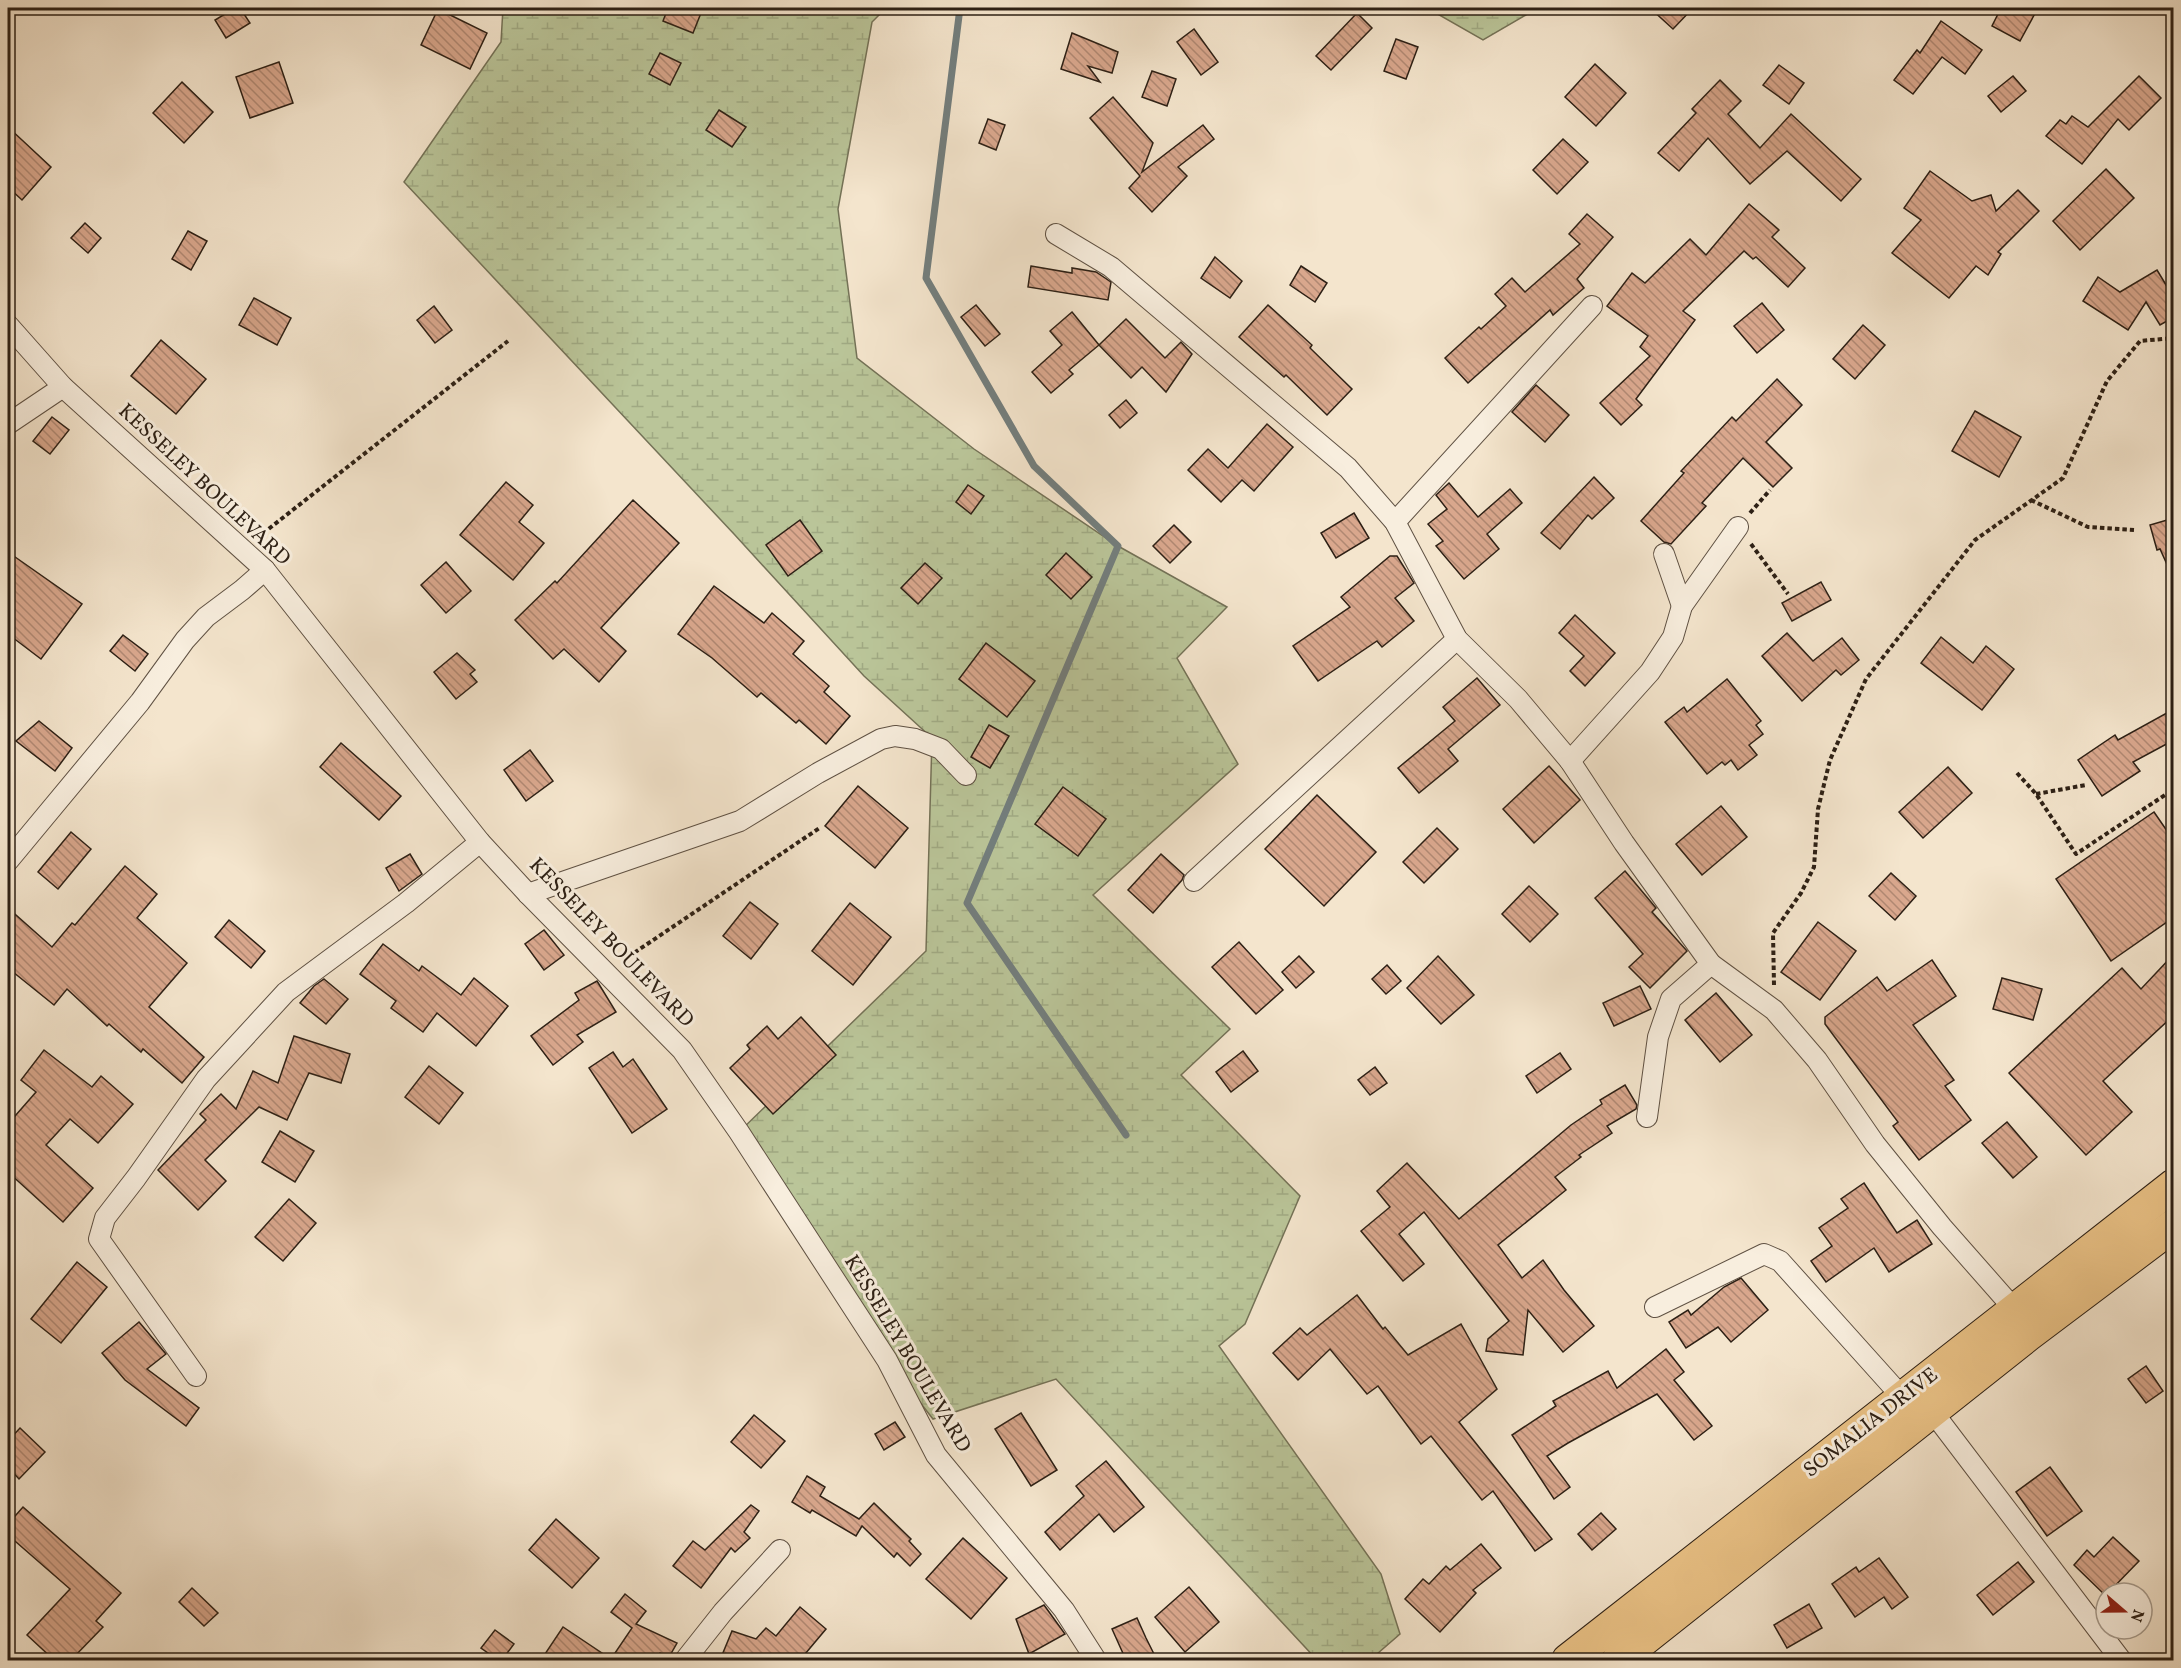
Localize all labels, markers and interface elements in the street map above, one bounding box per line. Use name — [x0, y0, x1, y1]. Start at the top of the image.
street label: KESSELEY BOULEVARD — [111, 397, 297, 573]
street label: KESSELEY BOULEVARD — [522, 852, 700, 1034]
street label: KESSELEY BOULEVARD — [836, 1250, 978, 1458]
street label: SOMALIA DRIVE — [1798, 1361, 1944, 1485]
north arrow — [2094, 1581, 2154, 1641]
text: N — [2124, 1606, 2149, 1625]

